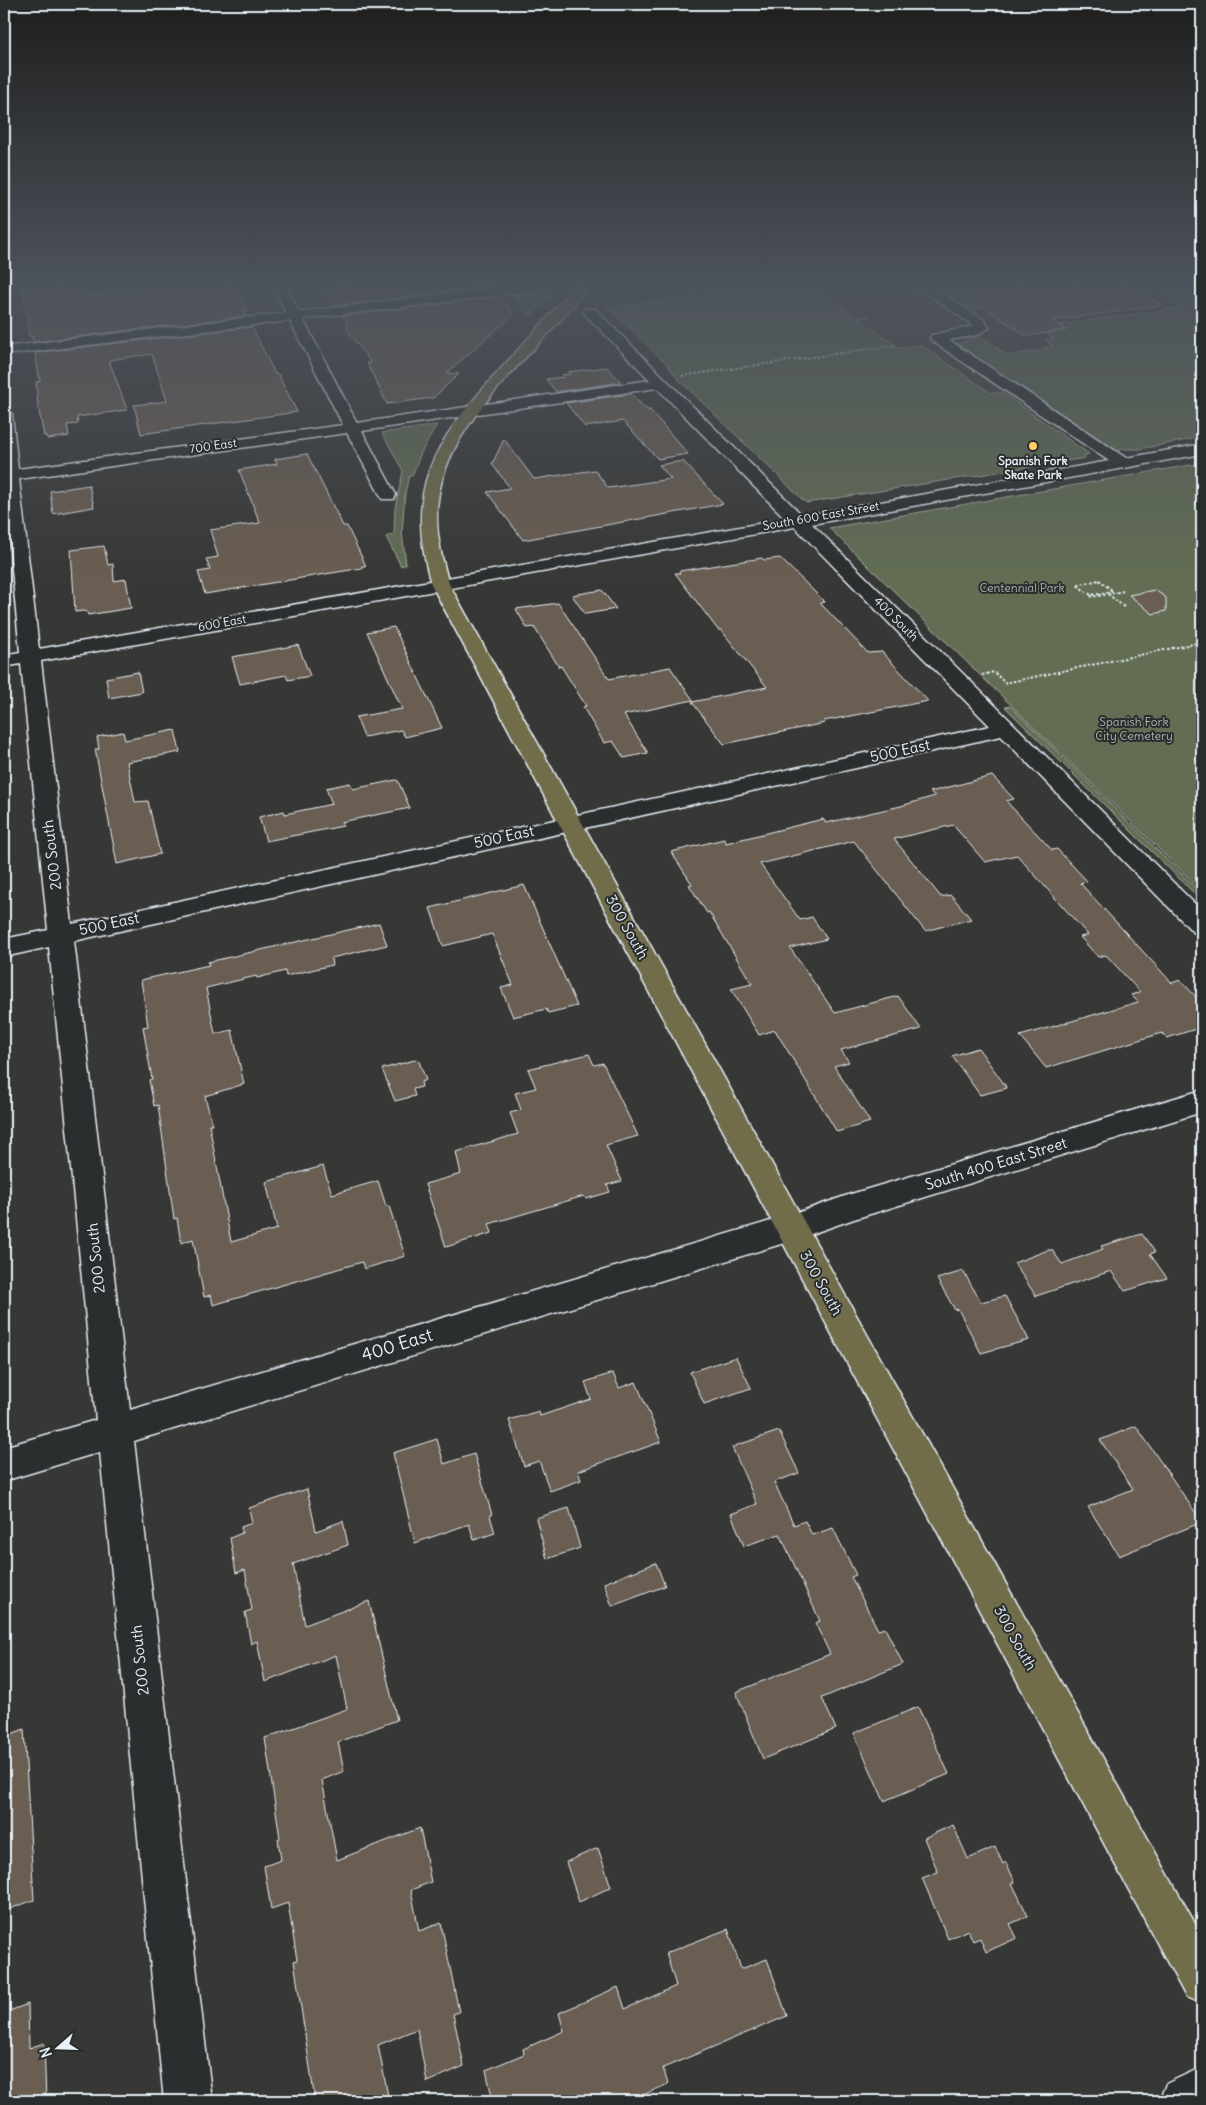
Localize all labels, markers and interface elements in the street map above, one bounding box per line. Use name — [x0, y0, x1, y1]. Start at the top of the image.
street label: 700 East — [188, 435, 238, 456]
marker: Spanish Fork Skate Park — [1027, 440, 1039, 452]
place label: Spanish Fork Skate Park — [998, 453, 1068, 482]
street label: South 600 East Street — [762, 498, 880, 533]
park label: Centennial Park — [979, 580, 1065, 595]
street label: 400 South — [871, 593, 922, 644]
street label: 600 East — [197, 611, 247, 634]
park label: Spanish Fork City Cemetery — [1095, 714, 1173, 743]
street label: 500 East — [868, 735, 932, 766]
street label: 200 South — [38, 818, 65, 891]
street label: 500 East — [472, 821, 536, 852]
street label: 300 South — [602, 891, 653, 963]
street label: 500 East — [77, 908, 141, 939]
street label: South 400 East Street — [923, 1133, 1069, 1194]
street label: 200 South — [82, 1222, 109, 1294]
street label: 300 South — [796, 1247, 847, 1319]
street label: 400 East — [358, 1323, 435, 1366]
street label: 300 South — [990, 1602, 1041, 1674]
street label: 200 South — [126, 1624, 153, 1696]
north arrow — [32, 2022, 82, 2072]
text: N — [36, 2045, 56, 2060]

